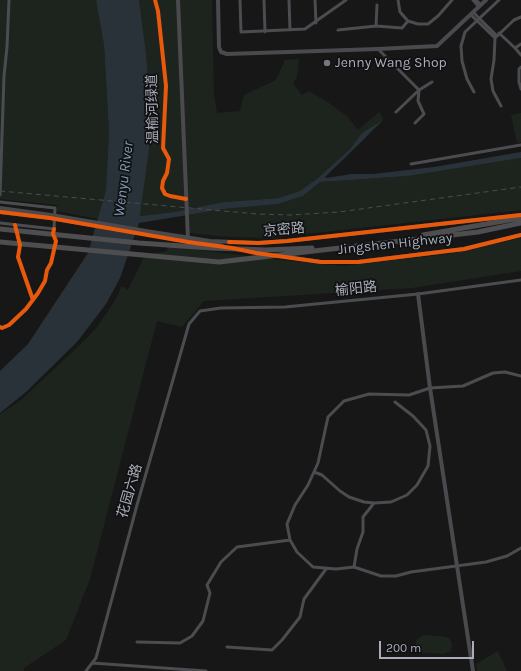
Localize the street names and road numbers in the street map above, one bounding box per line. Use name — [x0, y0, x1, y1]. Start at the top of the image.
street label: 温榆河绿道 — [144, 74, 162, 144]
street label: 京密路 — [262, 220, 306, 240]
street label: Jingshen Highway — [337, 230, 453, 258]
street label: 榆阳路 — [334, 278, 378, 300]
street label: 花园六路 — [114, 462, 146, 520]

